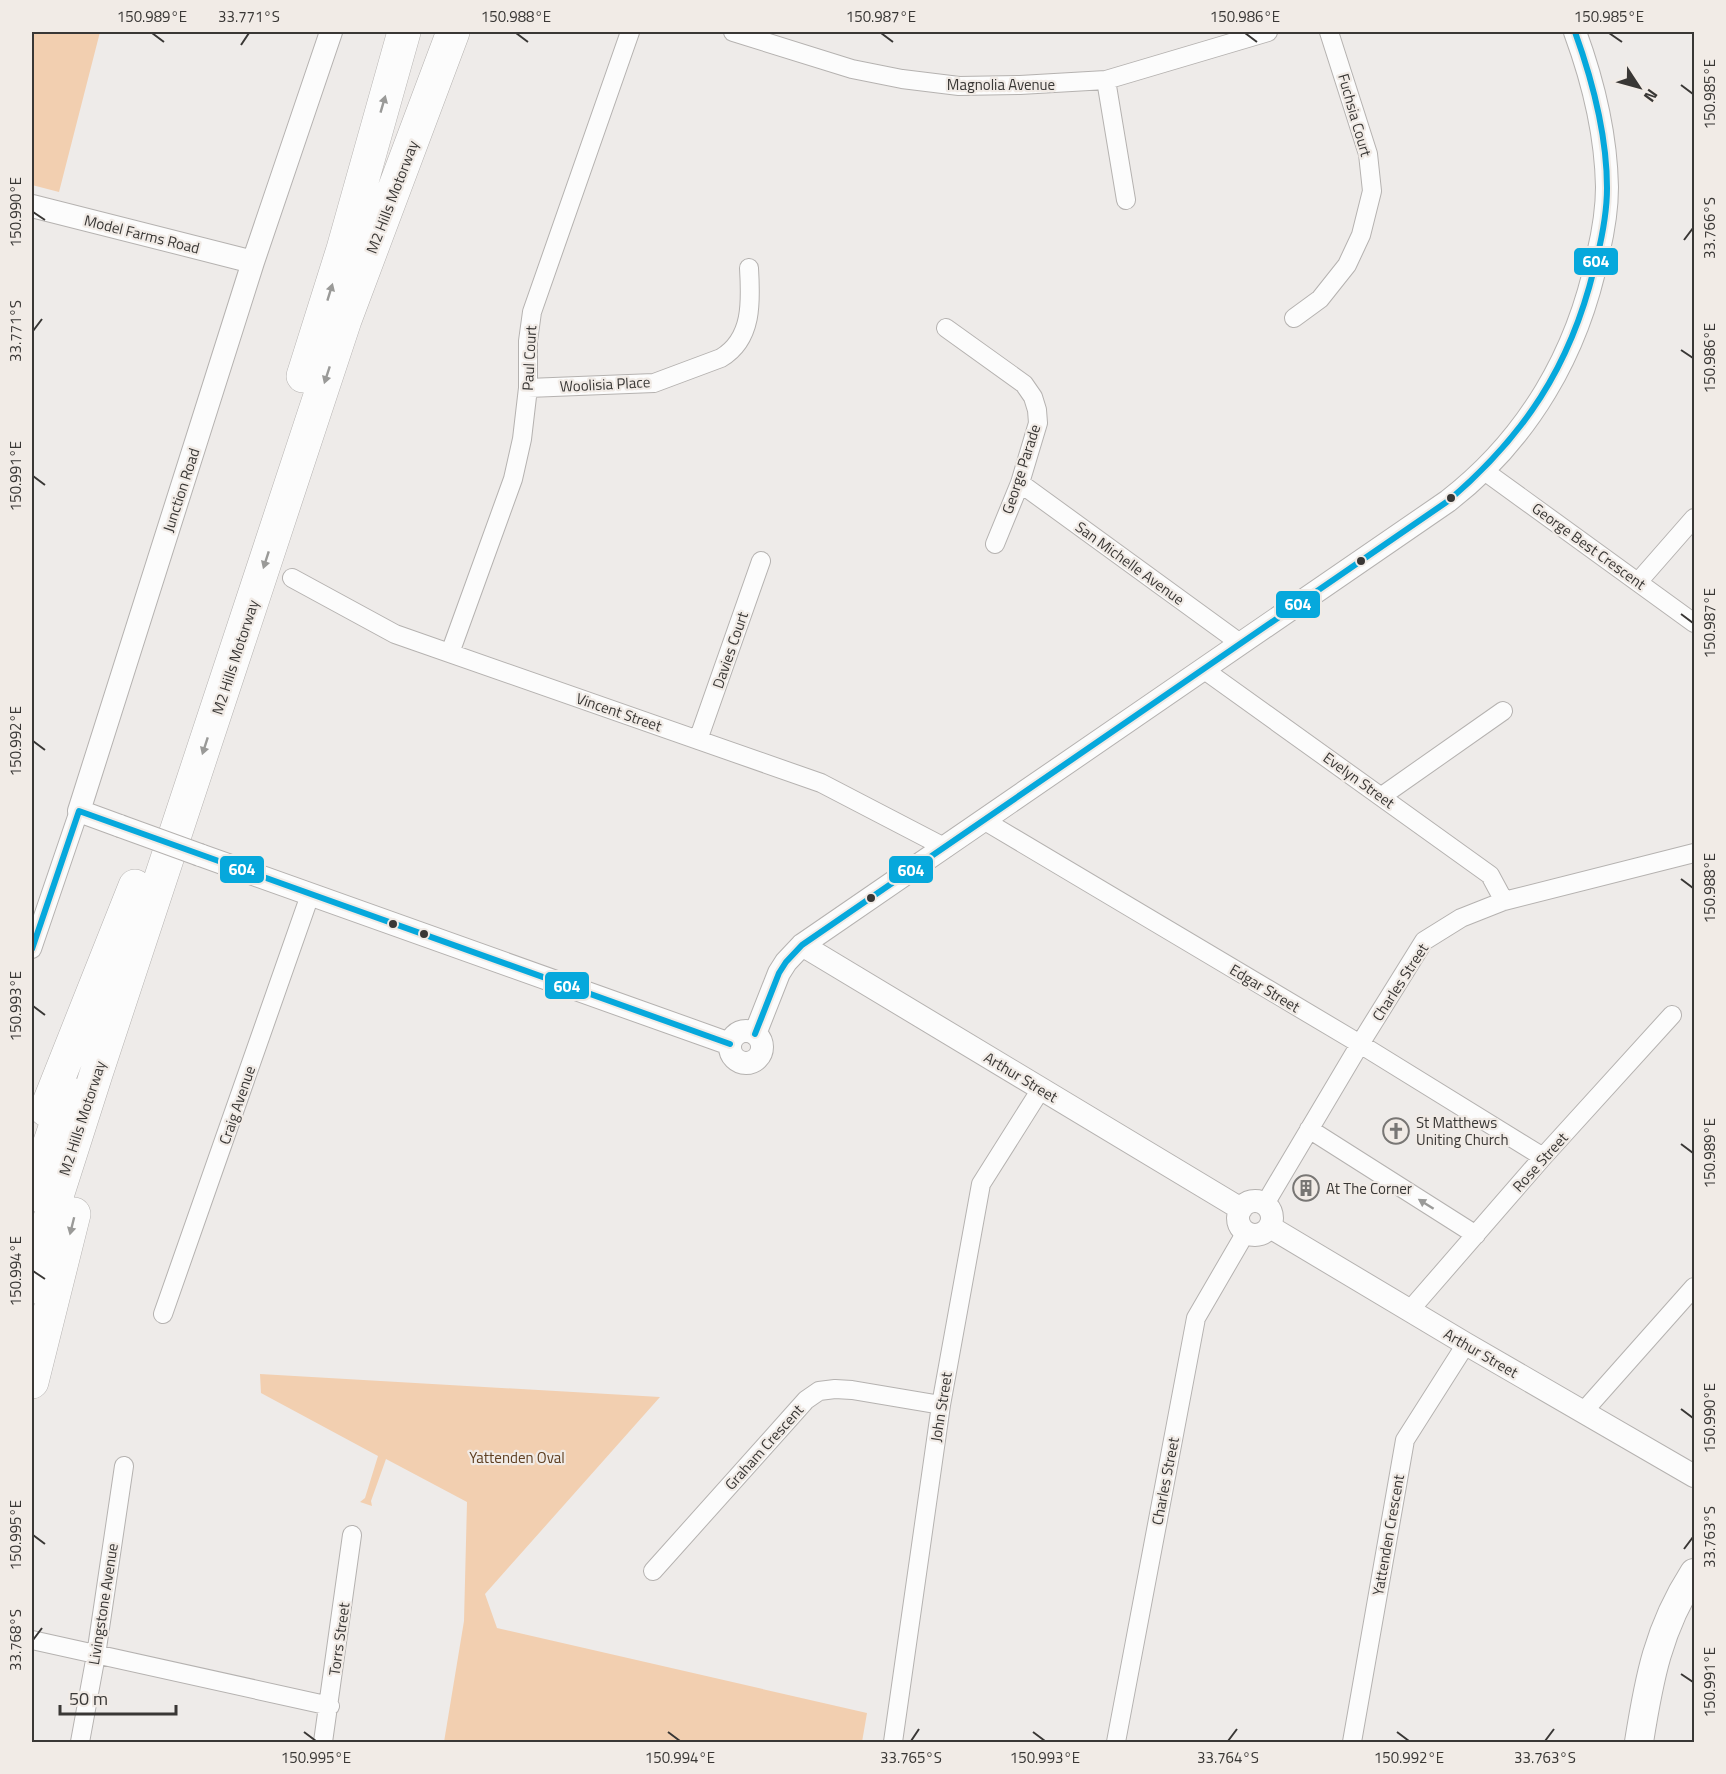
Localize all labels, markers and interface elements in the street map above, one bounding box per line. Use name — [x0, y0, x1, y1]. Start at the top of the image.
text: 150.989°E — [117, 5, 187, 28]
text: 33.771°S — [218, 5, 280, 28]
text: 150.988°E — [481, 5, 551, 28]
text: 150.987°E — [846, 5, 916, 28]
text: 150.986°E — [1210, 5, 1280, 28]
text: 150.985°E — [1574, 5, 1644, 28]
north arrow — [1609, 57, 1669, 117]
text: 150.985°E — [1698, 59, 1721, 129]
street label: Fuchsia Court — [1332, 71, 1378, 160]
street label: Magnolia Avenue — [947, 73, 1055, 96]
text: N — [1638, 84, 1664, 107]
one-way arrow — [379, 95, 389, 113]
street label: M2 Hills Motorway — [360, 137, 424, 257]
text: 150.990°E — [4, 177, 27, 247]
text: 33.766°S — [1698, 197, 1721, 259]
street label: Model Farms Road — [82, 209, 202, 259]
line badge: 604 — [1573, 247, 1619, 276]
text: 604 — [1583, 249, 1609, 273]
one-way arrow — [326, 283, 335, 301]
text: 33.771°S — [4, 300, 27, 362]
text: 150.986°E — [1698, 323, 1721, 393]
street label: Paul Court — [516, 324, 542, 391]
one-way arrow — [322, 366, 331, 384]
street label: Woolisia Place — [559, 370, 651, 398]
street label: George Parade — [996, 421, 1046, 517]
text: 150.991°E — [4, 441, 27, 511]
street label: Junction Road — [157, 445, 205, 535]
unlabelled marker — [1445, 492, 1457, 504]
street label: George Best Crescent — [1527, 497, 1651, 596]
street label: San Michelle Avenue — [1071, 516, 1189, 610]
one-way arrow — [261, 552, 271, 570]
unlabelled marker — [1355, 555, 1367, 567]
text: 150.987°E — [1698, 588, 1721, 658]
line badge: 604 — [1275, 590, 1321, 619]
text: 604 — [1285, 592, 1311, 616]
street label: M2 Hills Motorway — [206, 597, 264, 717]
street label: Davies Court — [706, 608, 754, 691]
street label: Vincent Street — [573, 687, 666, 738]
text: 150.992°E — [4, 706, 27, 776]
one-way arrow — [200, 737, 210, 755]
street label: Evelyn Street — [1318, 746, 1400, 814]
text: 150.988°E — [1698, 853, 1721, 923]
line badge: 604 — [219, 855, 265, 884]
line badge: 604 — [888, 855, 934, 884]
text: 604 — [229, 857, 255, 881]
text: 604 — [898, 858, 924, 882]
unlabelled marker — [865, 892, 877, 904]
unlabelled marker — [387, 918, 399, 930]
unlabelled marker — [418, 928, 430, 940]
street label: Charles Street — [1366, 938, 1434, 1026]
street label: Edgar Street — [1225, 958, 1305, 1018]
text: 150.993°E — [4, 971, 27, 1041]
line badge: 604 — [544, 971, 590, 1000]
text: 604 — [554, 974, 580, 998]
street label: Arthur Street — [980, 1046, 1063, 1109]
street label: M2 Hills Motorway — [53, 1058, 111, 1178]
street label: Craig Avenue — [213, 1062, 261, 1148]
place label: St Matthews Uniting Church — [1416, 1111, 1508, 1151]
church icon: St Matthews Uniting Church — [1381, 1116, 1411, 1146]
text: 150.989°E — [1698, 1118, 1721, 1188]
street label: Rose Street — [1507, 1126, 1574, 1197]
building icon: At The Corner — [1291, 1173, 1321, 1203]
place label: At The Corner — [1326, 1177, 1412, 1200]
one-way arrow — [1418, 1198, 1434, 1209]
one-way arrow — [66, 1216, 76, 1235]
text: 150.994°E — [4, 1236, 27, 1306]
street label: Arthur Street — [1439, 1322, 1523, 1384]
street label: John Street — [924, 1370, 958, 1443]
text: 150.990°E — [1698, 1383, 1721, 1453]
street label: Graham Crescent — [719, 1399, 809, 1495]
street label: Charles Street — [1145, 1434, 1185, 1527]
park label: Yattenden Oval — [469, 1446, 565, 1469]
street label: Yattenden Crescent — [1366, 1472, 1410, 1597]
text: 150.995°E — [4, 1500, 27, 1570]
text: 33.763°S — [1698, 1506, 1721, 1568]
street label: Livingstone Avenue — [82, 1542, 124, 1666]
street label: Torrs Street — [322, 1600, 356, 1677]
text: 33.768°S — [4, 1609, 27, 1671]
text: 150.991°E — [1698, 1647, 1721, 1717]
scale bar — [60, 1678, 176, 1716]
text: 50 m — [69, 1685, 108, 1712]
text: 150.995°E — [281, 1746, 351, 1769]
text: 150.994°E — [645, 1746, 715, 1769]
text: 33.765°S — [880, 1746, 942, 1769]
text: 150.993°E — [1010, 1746, 1080, 1769]
text: 33.764°S — [1197, 1746, 1259, 1769]
text: 150.992°E — [1374, 1746, 1444, 1769]
text: 33.763°S — [1514, 1746, 1576, 1769]

